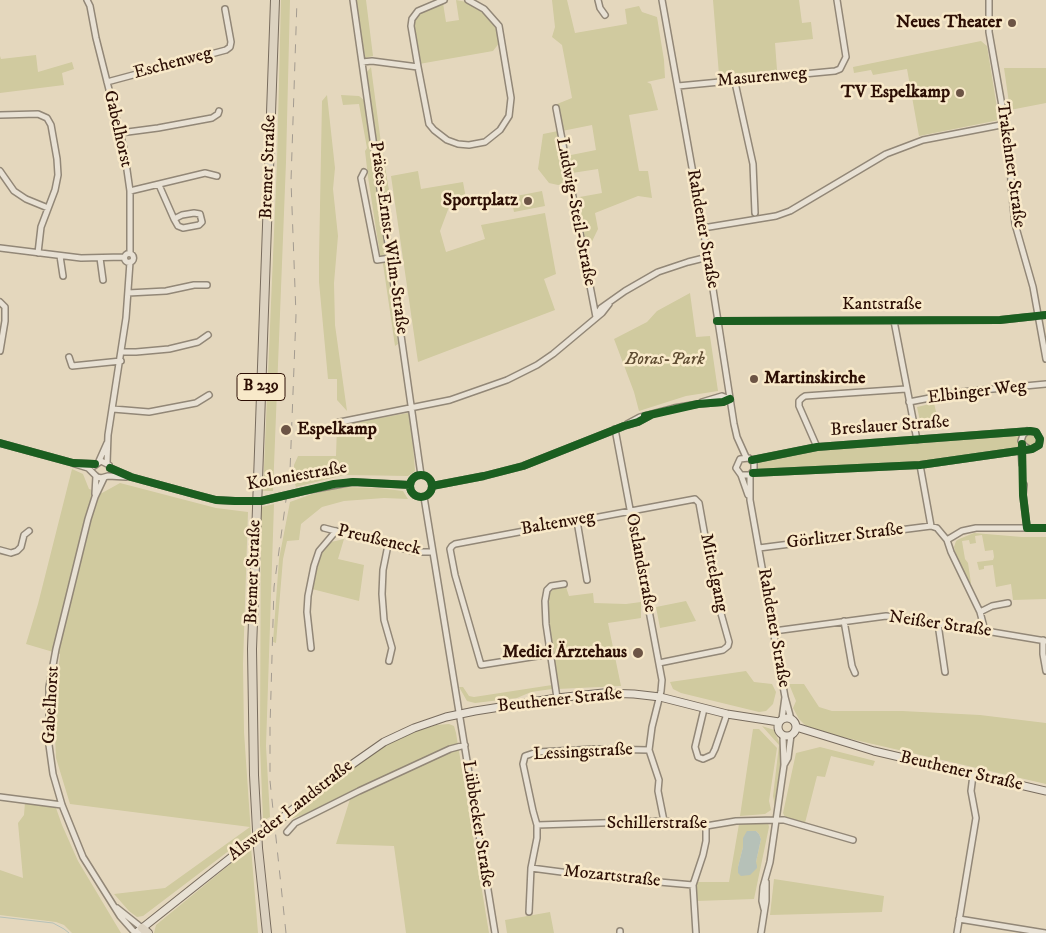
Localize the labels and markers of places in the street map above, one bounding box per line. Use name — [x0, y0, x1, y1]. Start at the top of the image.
place label: Neues Theater — [896, 12, 1002, 34]
marker: Neues Theater — [1006, 17, 1018, 29]
place label: TV Espelkamp — [841, 82, 950, 104]
marker: TV Espelkamp — [954, 87, 966, 99]
place label: Sportplatz — [443, 190, 518, 212]
marker: Sportplatz — [522, 195, 534, 207]
place label: Martinskirche — [764, 368, 865, 390]
marker: Martinskirche — [748, 373, 760, 385]
place label: Espelkamp — [297, 419, 377, 441]
marker: Espelkamp — [279, 423, 293, 437]
place label: Medici Ärztehaus — [503, 642, 627, 664]
marker: Medici Ärztehaus — [631, 646, 645, 660]

